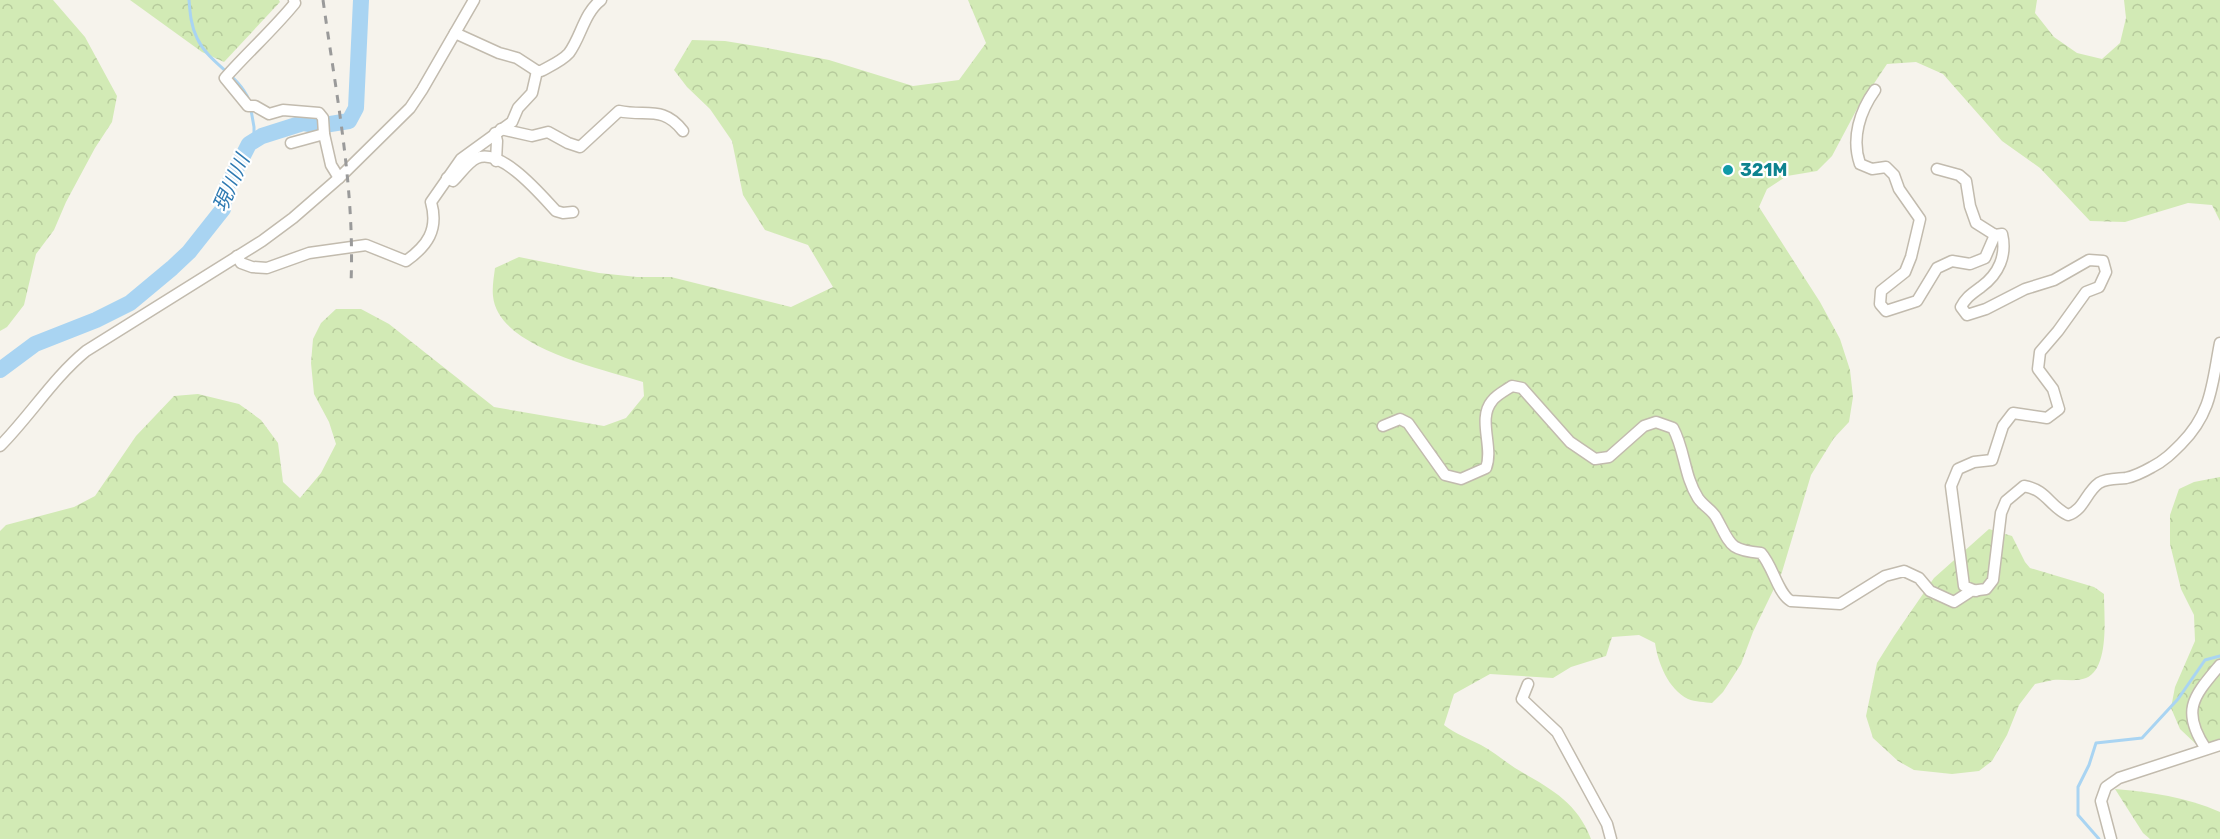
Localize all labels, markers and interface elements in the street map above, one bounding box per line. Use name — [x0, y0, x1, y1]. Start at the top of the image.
water label: 現川川 — [208, 149, 255, 215]
place label: 321M — [1740, 159, 1787, 181]
marker: 321M — [1721, 163, 1735, 177]

